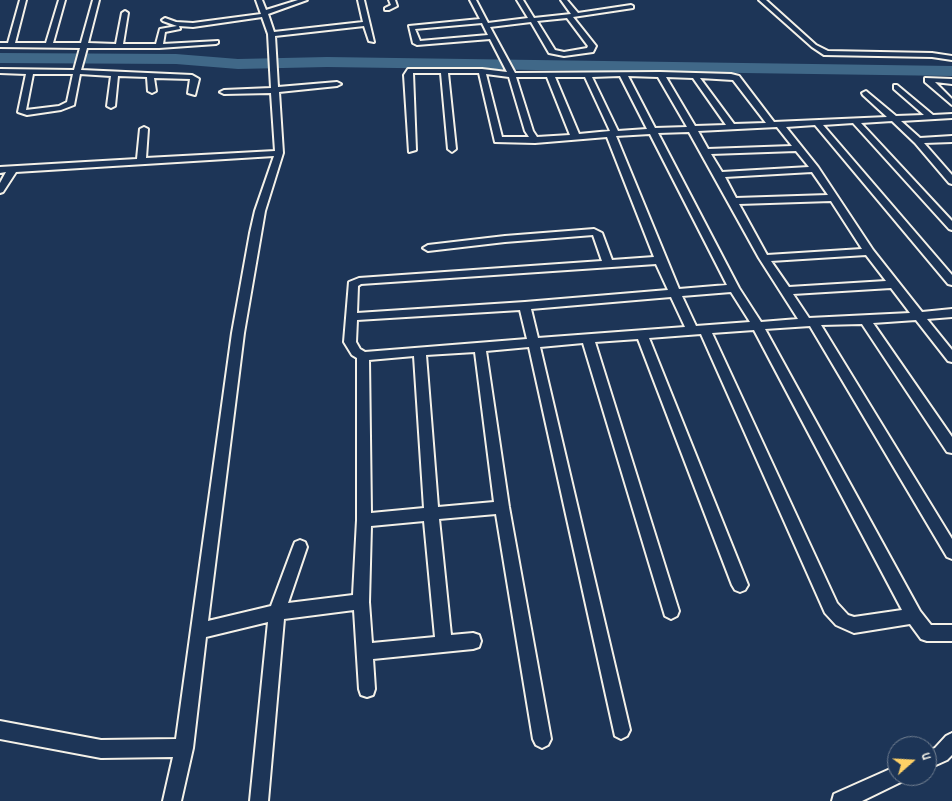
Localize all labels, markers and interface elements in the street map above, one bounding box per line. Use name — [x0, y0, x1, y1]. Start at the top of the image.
north arrow — [887, 736, 937, 786]
text: U — [915, 750, 936, 763]

